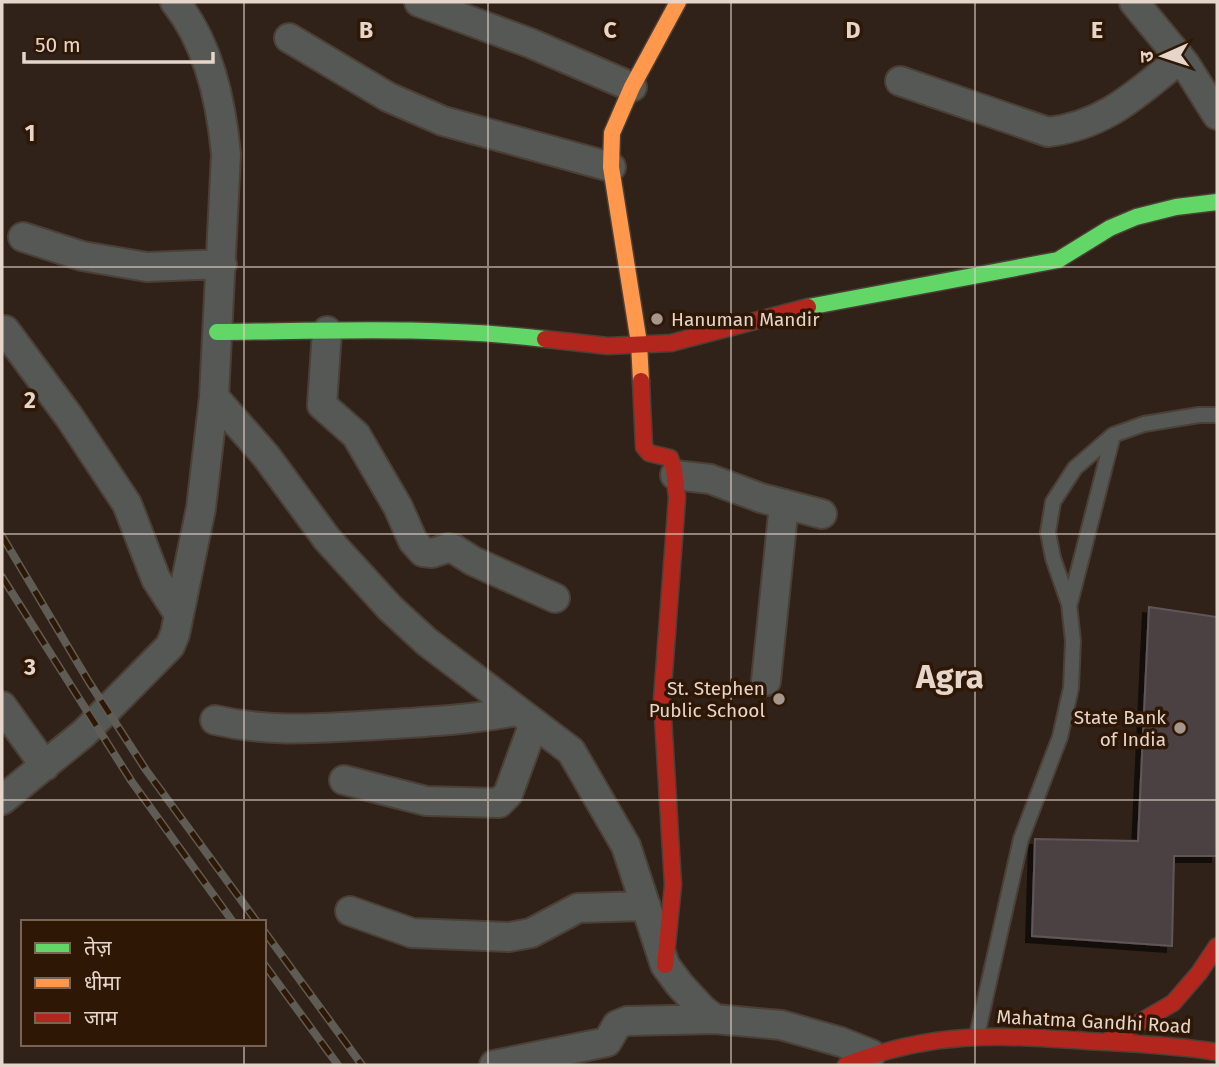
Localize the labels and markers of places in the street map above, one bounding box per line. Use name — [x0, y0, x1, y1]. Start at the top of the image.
place label: Hanuman Mandir — [671, 308, 820, 331]
marker: Hanuman Mandir — [649, 311, 665, 327]
place label: St. Stephen Public School — [649, 677, 765, 722]
marker: St. Stephen Public School — [771, 691, 787, 707]
place label: State Bank of India — [1074, 706, 1166, 751]
marker: State Bank of India — [1172, 720, 1188, 736]

